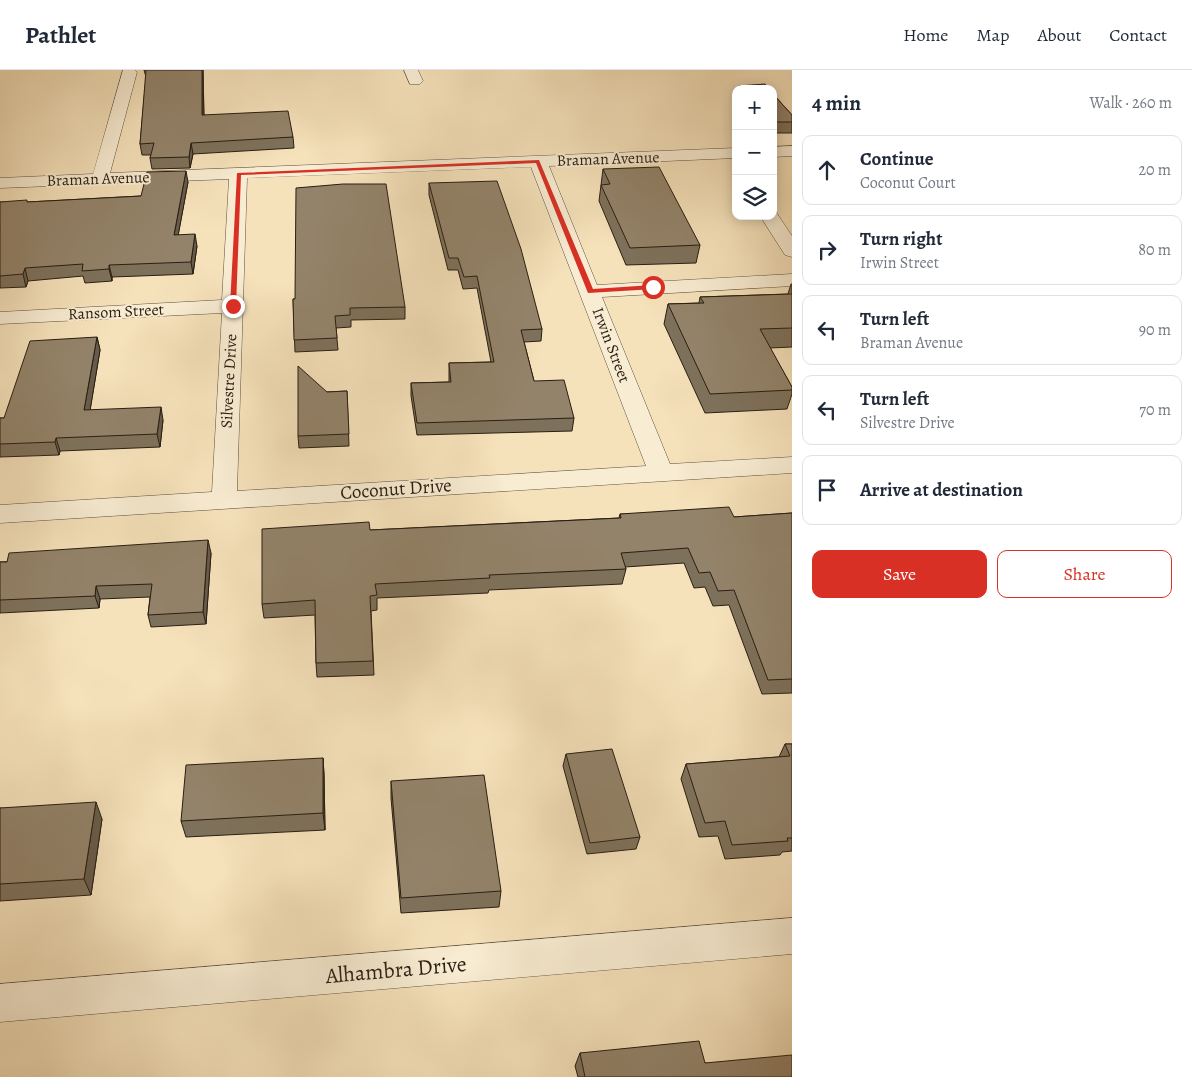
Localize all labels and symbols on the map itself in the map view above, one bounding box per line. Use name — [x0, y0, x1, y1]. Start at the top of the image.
street label: Braman Avenue — [556, 146, 660, 172]
street label: Braman Avenue — [46, 166, 150, 192]
route start — [642, 276, 665, 299]
route end — [222, 295, 245, 318]
street label: Ransom Street — [68, 299, 164, 325]
street label: Irwin Street — [587, 304, 635, 386]
street label: Silvestre Drive — [216, 333, 242, 429]
street label: Coconut Drive — [339, 472, 453, 506]
street label: Alhambra Drive — [323, 949, 468, 991]

